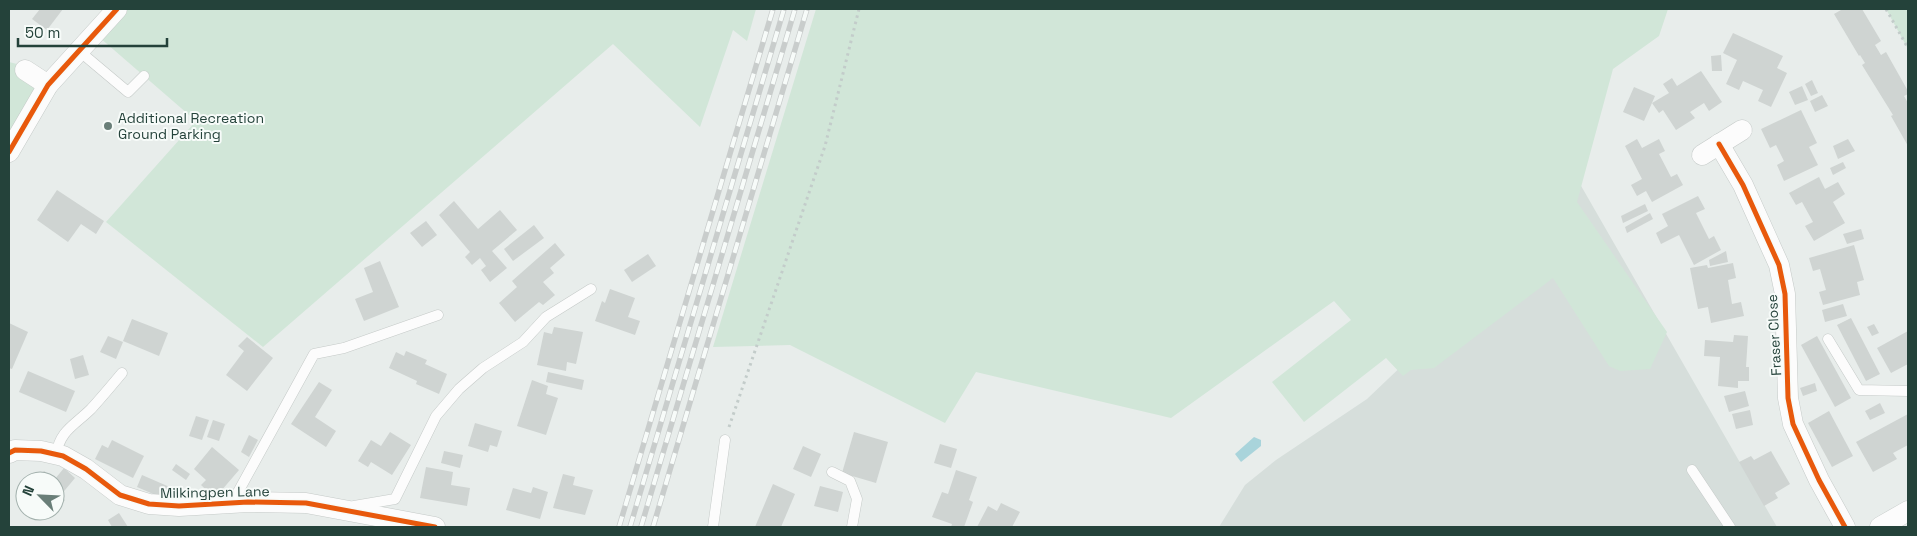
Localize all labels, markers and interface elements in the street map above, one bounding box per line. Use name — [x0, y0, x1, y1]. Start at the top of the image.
scale bar — [18, 15, 166, 47]
text: 50 m — [25, 23, 60, 42]
place label: Additional Recreation Ground Parking — [118, 109, 264, 143]
marker: Additional Recreation Ground Parking — [102, 120, 114, 132]
street label: Fraser Close — [1763, 294, 1785, 376]
north arrow — [15, 471, 65, 521]
street label: Milkingpen Lane — [160, 482, 270, 502]
text: N — [18, 483, 38, 499]

